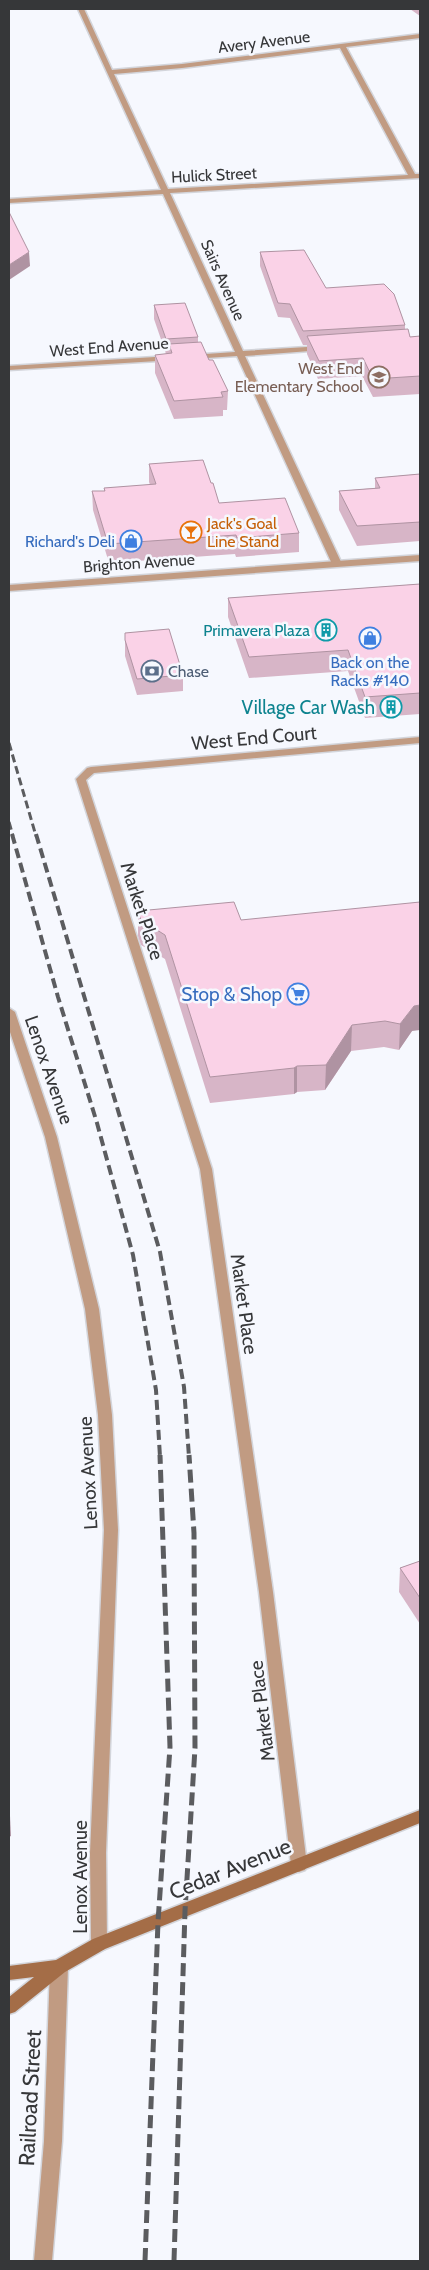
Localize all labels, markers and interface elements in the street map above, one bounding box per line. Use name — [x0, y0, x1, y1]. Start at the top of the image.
street label: Avery Avenue — [217, 27, 311, 57]
street label: Hulick Street — [171, 163, 258, 187]
street label: Sairs Avenue — [197, 237, 249, 323]
street label: West End Avenue — [49, 333, 169, 361]
place label: West End Elementary School — [235, 359, 363, 396]
school or university icon: West End Elementary School — [367, 365, 391, 389]
place label: Jack's Goal Line Stand — [206, 514, 279, 551]
bar icon: Jack's Goal Line Stand — [179, 520, 203, 544]
shop icon: Richard's Deli — [119, 529, 143, 553]
place label: Richard's Deli — [25, 532, 115, 551]
street label: Brighton Avenue — [83, 550, 195, 576]
building icon: Primavera Plaza — [314, 618, 338, 642]
place label: Primavera Plaza — [203, 621, 310, 640]
shop icon: Back on the Racks #140 — [358, 626, 382, 650]
place label: Back on the Racks #140 — [331, 653, 409, 690]
bank icon: Chase — [140, 659, 164, 683]
place label: Chase — [168, 662, 209, 681]
building icon: Village Car Wash — [379, 695, 403, 719]
place label: Village Car Wash — [241, 696, 375, 719]
street label: West End Court — [190, 721, 318, 755]
street label: Market Place — [115, 859, 169, 963]
supermarket icon: Stop & Shop — [286, 982, 310, 1006]
place label: Stop & Shop — [181, 983, 282, 1006]
street label: Lenox Avenue — [20, 1013, 78, 1128]
street label: Market Place — [226, 1252, 262, 1356]
street label: Lenox Avenue — [74, 1416, 102, 1530]
street label: Market Place — [244, 1659, 280, 1763]
street label: Lenox Avenue — [69, 1820, 92, 1934]
street label: Cedar Avenue — [165, 1832, 295, 1906]
street label: Railroad Street — [13, 2029, 47, 2167]

